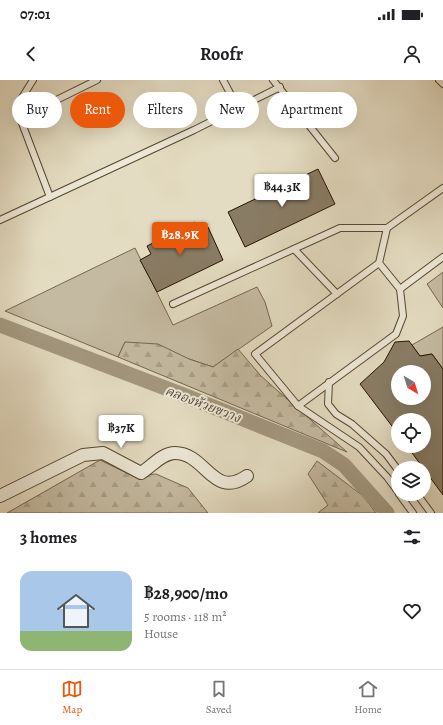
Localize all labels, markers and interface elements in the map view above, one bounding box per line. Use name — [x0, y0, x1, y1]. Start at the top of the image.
text: 07:01 — [20, 4, 50, 24]
text: Roofr — [200, 42, 243, 66]
icon: back — [20, 43, 42, 65]
icon: person — [401, 43, 423, 65]
chip: Buy — [12, 92, 62, 128]
chip: Rent — [70, 92, 125, 128]
chip: Filters — [133, 92, 197, 128]
chip: New — [205, 92, 259, 128]
chip: Apartment — [267, 92, 357, 128]
pin: ฿44.3K — [249, 174, 315, 208]
text: ฿44.3K — [263, 178, 301, 195]
pin: ฿28.9K — [147, 222, 213, 256]
text: ฿28.9K — [161, 226, 199, 243]
north arrow — [391, 365, 431, 405]
map controls — [391, 365, 431, 501]
water label: คลองห้วยขวาง — [163, 382, 244, 426]
button: locate — [391, 413, 431, 453]
pin: ฿37K — [97, 415, 145, 449]
text: ฿37K — [108, 419, 134, 436]
button: layers — [391, 461, 431, 501]
text: 3 homes — [20, 526, 77, 549]
icon: filters — [401, 526, 423, 548]
text: ฿28,900/mo — [144, 582, 228, 605]
icon: home — [52, 587, 100, 635]
icon: heart — [401, 600, 423, 622]
text: 5 rooms · 118 m² — [144, 608, 227, 625]
text: House — [144, 625, 178, 642]
tab: Map — [61, 678, 83, 717]
tab: Saved — [206, 678, 232, 717]
tab: Home — [354, 678, 382, 717]

